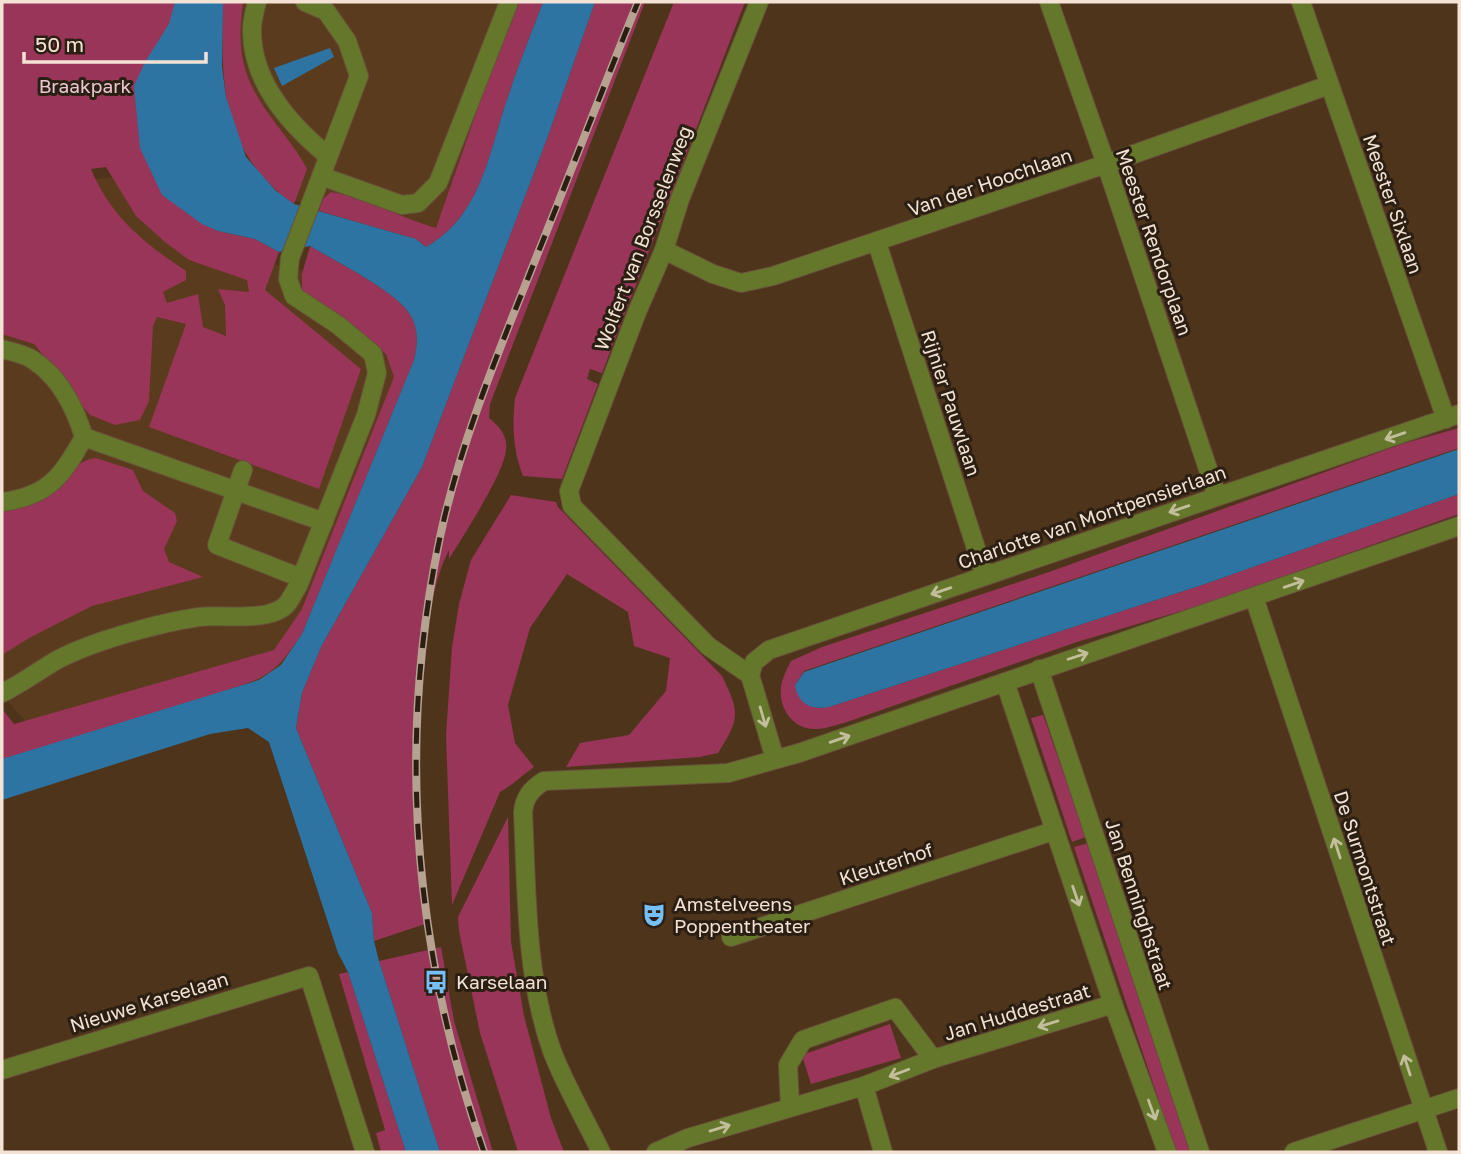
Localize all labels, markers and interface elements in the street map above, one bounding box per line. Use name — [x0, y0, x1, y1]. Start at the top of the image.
scale bar — [24, 21, 206, 65]
text: 50 m — [35, 31, 84, 57]
park label: Braakpark — [39, 74, 132, 97]
street label: Wolfert van Borsselenweg — [589, 122, 696, 353]
street label: Meester Sixlaan — [1359, 131, 1428, 277]
street label: Van der Hoochlaan — [905, 143, 1075, 220]
street label: Meester Rendorplaan — [1112, 145, 1197, 338]
street label: Rijnier Pauwlaan — [917, 327, 986, 479]
one-way arrow — [1384, 431, 1406, 443]
street label: Charlotte van Montpensierlaan — [955, 460, 1229, 573]
one-way arrow — [1169, 504, 1191, 516]
one-way arrow — [1282, 576, 1304, 589]
one-way arrow — [930, 585, 952, 598]
one-way arrow — [1067, 649, 1089, 662]
one-way arrow — [757, 706, 770, 728]
one-way arrow — [829, 732, 851, 745]
street label: De Surmontstraat — [1330, 788, 1401, 948]
street label: Jan Benninghstraat — [1101, 815, 1178, 992]
street label: Kleuterhof — [836, 838, 936, 889]
one-way arrow — [1329, 838, 1342, 860]
one-way arrow — [1070, 884, 1083, 906]
place label: Amstelveens Poppentheater — [674, 892, 811, 937]
theatre icon: Amstelveens Poppentheater — [640, 901, 668, 929]
street label: Nieuwe Karselaan — [67, 966, 231, 1037]
bus stop icon: Karselaan — [422, 968, 450, 996]
place label: Karselaan — [456, 970, 547, 993]
street label: Jan Huddestraat — [941, 978, 1093, 1045]
one-way arrow — [1037, 1019, 1059, 1032]
one-way arrow — [1400, 1054, 1413, 1076]
one-way arrow — [888, 1067, 910, 1080]
one-way arrow — [1147, 1099, 1159, 1121]
one-way arrow — [709, 1121, 731, 1134]

